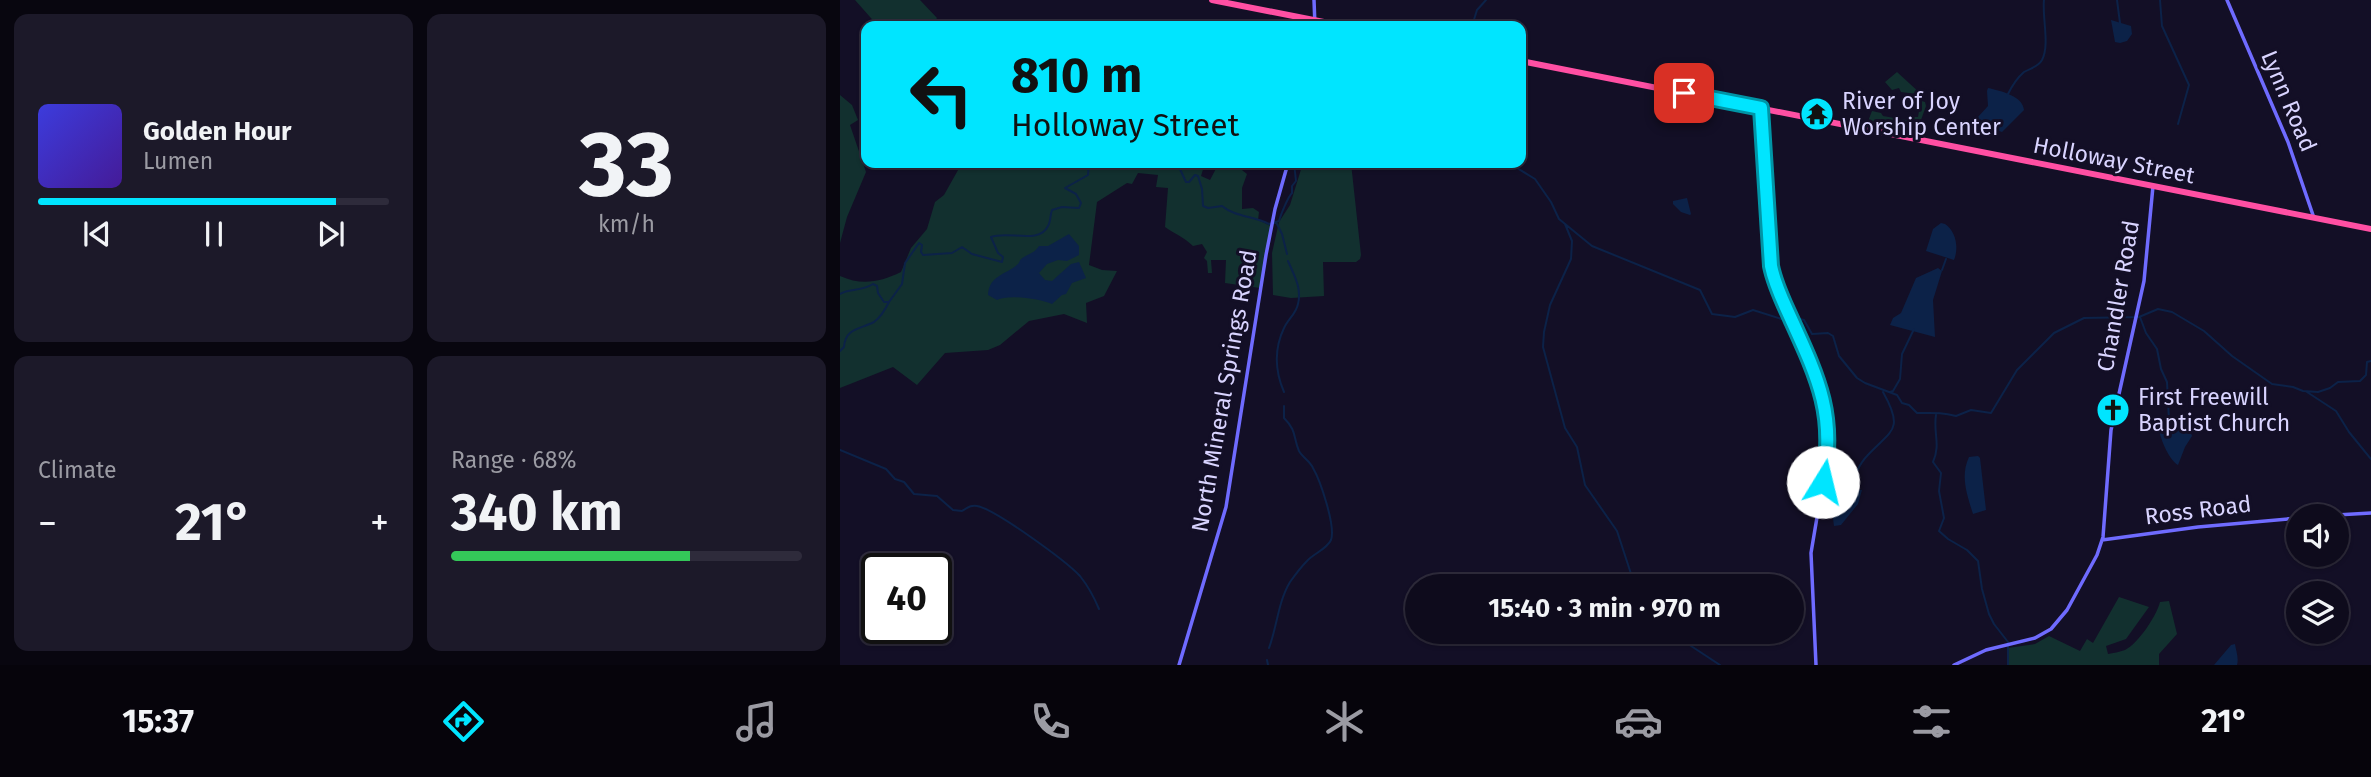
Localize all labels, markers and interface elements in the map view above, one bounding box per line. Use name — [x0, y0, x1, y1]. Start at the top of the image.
text: 810 m — [1011, 46, 1142, 105]
street label: Lynn Road — [2255, 46, 2323, 156]
icon: left — [896, 49, 987, 140]
pin — [1654, 63, 1714, 123]
icon: arrive — [1665, 74, 1703, 112]
place label: River of Joy Worship Center — [1842, 87, 2001, 141]
temple icon: River of Joy Worship Center — [1798, 95, 1836, 133]
text: Holloway Street — [1011, 106, 1239, 144]
text: 33 — [579, 110, 674, 219]
text: Golden Hour — [143, 116, 291, 147]
street label: Holloway Street — [2031, 131, 2198, 190]
text: Lumen — [143, 147, 213, 175]
text: km/h — [598, 210, 655, 238]
icon: previous — [78, 215, 116, 253]
icon: pause — [195, 215, 233, 253]
icon: next — [312, 215, 350, 253]
street label: Chandler Road — [2091, 218, 2145, 374]
street label: North Mineral Springs Road — [1185, 248, 1263, 534]
place label: First Freewill Baptist Church — [2138, 383, 2290, 437]
church icon: First Freewill Baptist Church — [2094, 391, 2132, 429]
position arrow — [1786, 445, 1860, 519]
text: Range · 68% — [451, 446, 576, 474]
text: Climate — [38, 456, 117, 484]
text: 340 km — [451, 481, 623, 544]
street label: Ross Road — [2143, 490, 2253, 530]
text: 21° — [175, 491, 252, 554]
text: − — [38, 500, 57, 546]
text: + — [370, 500, 389, 546]
map controls — [2286, 504, 2349, 644]
button: sound — [2286, 504, 2349, 567]
speed limit sign: 40 — [861, 553, 952, 644]
button: layers — [2286, 581, 2349, 644]
text: 15:40 · 3 min · 970 m — [1488, 593, 1721, 624]
icon: directions — [439, 697, 488, 746]
icon: music — [732, 697, 781, 746]
icon: phone — [1026, 697, 1075, 746]
icon: climate — [1320, 697, 1369, 746]
icon: car — [1614, 697, 1663, 746]
icon: filters — [1907, 697, 1956, 746]
text: 15:37 — [122, 702, 194, 740]
text: 21° — [2201, 702, 2249, 740]

